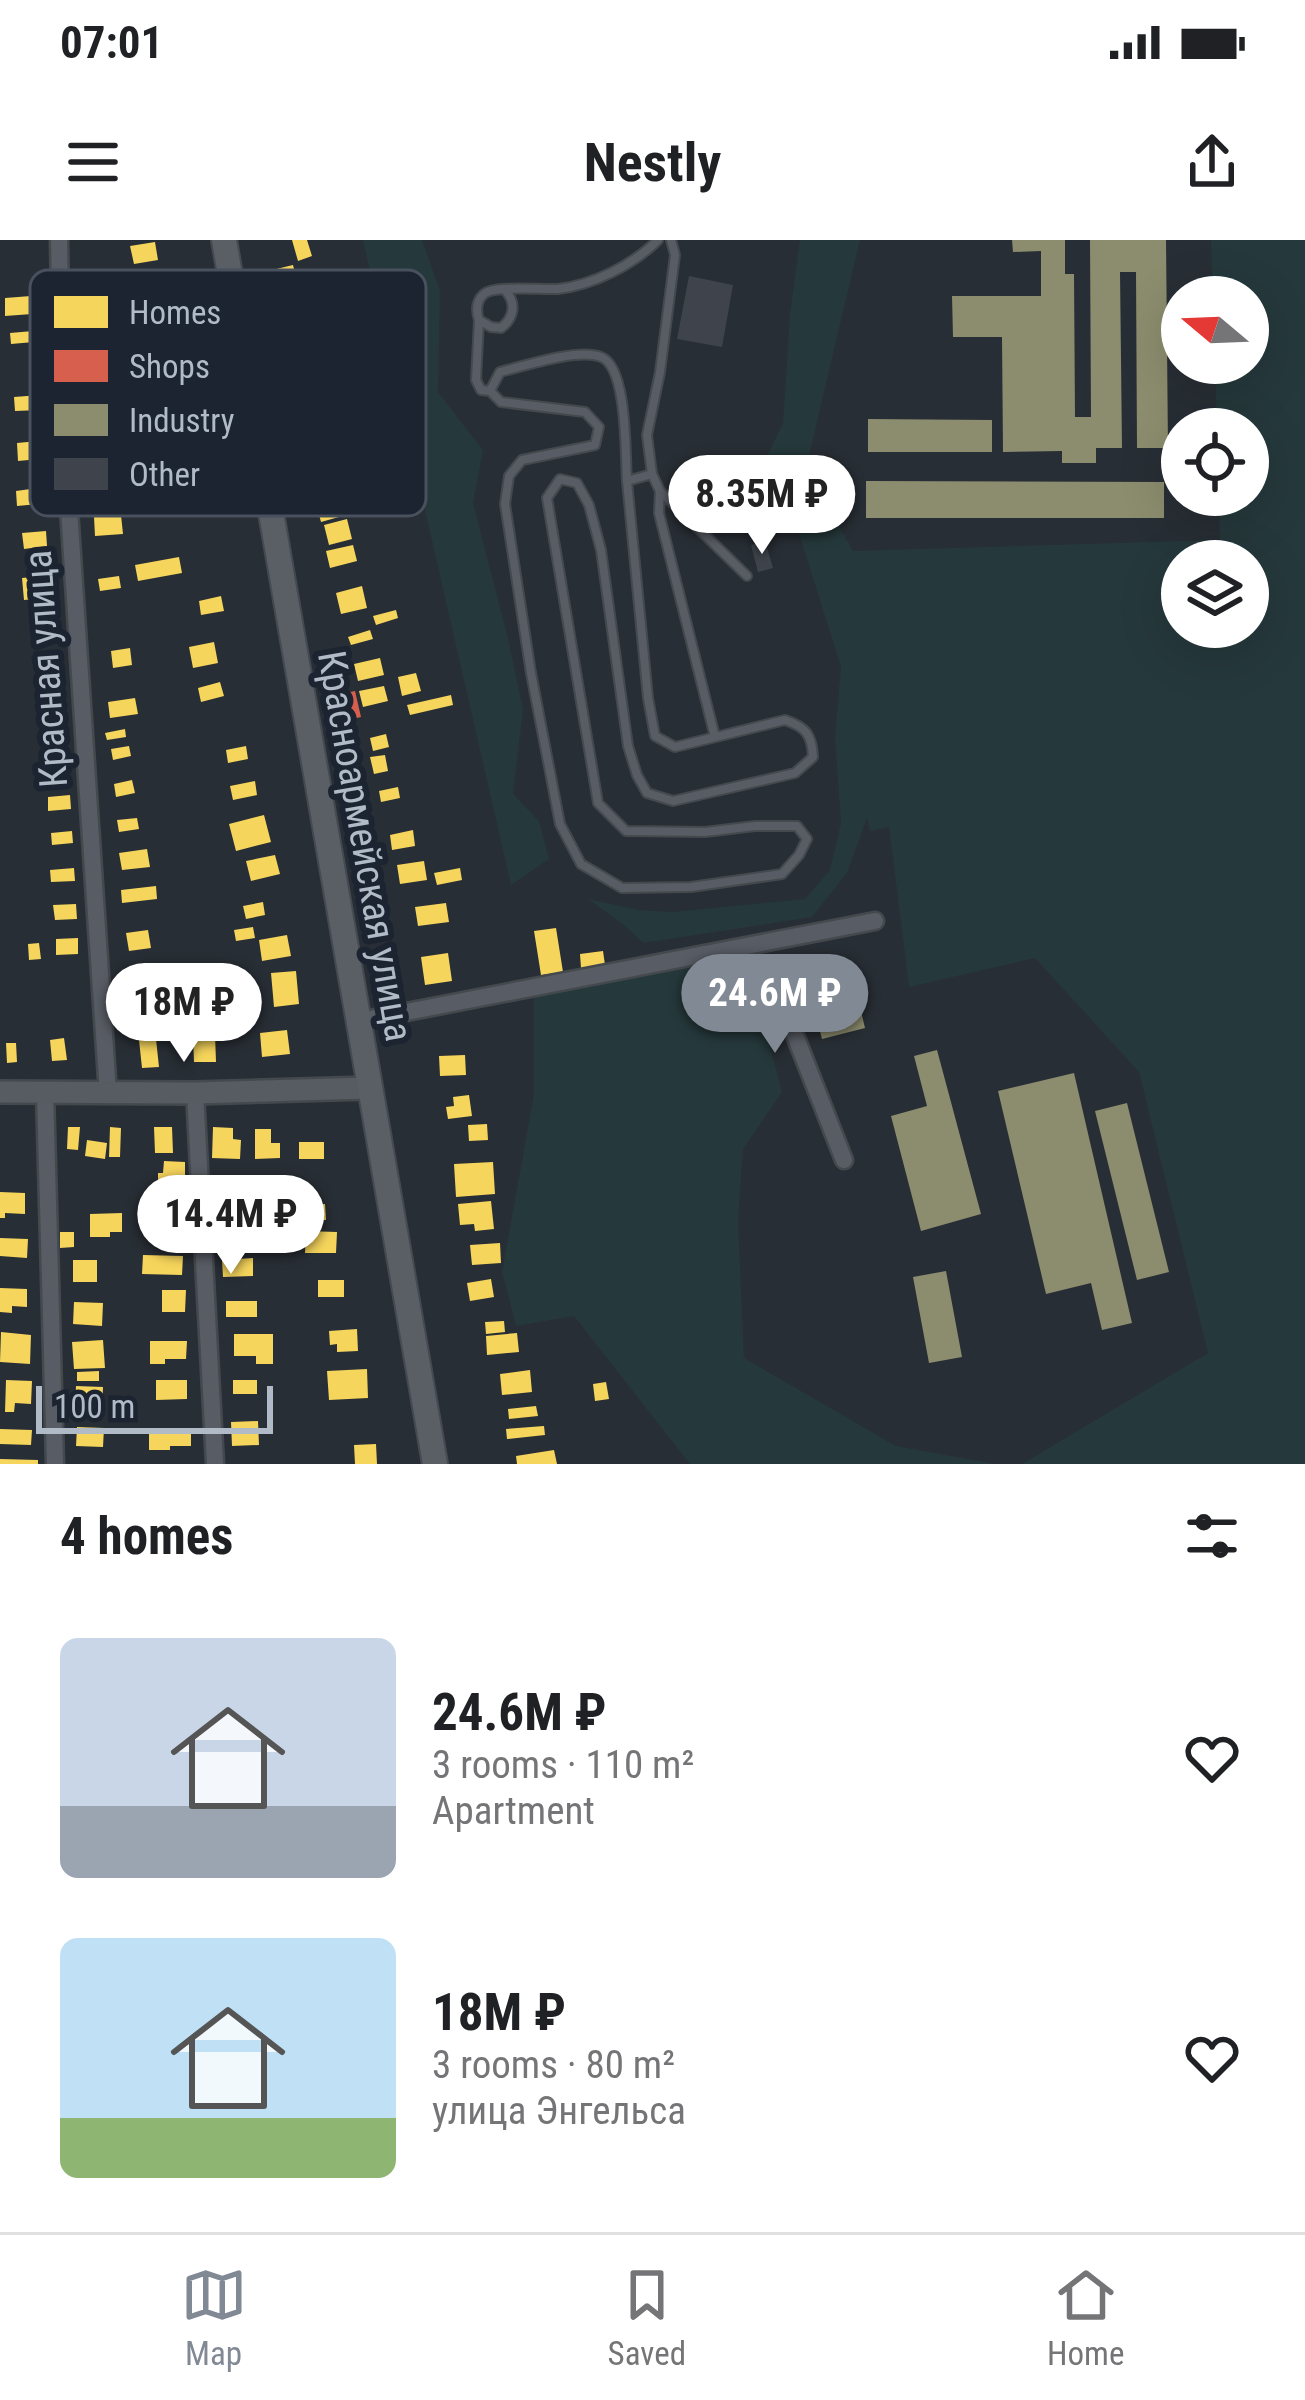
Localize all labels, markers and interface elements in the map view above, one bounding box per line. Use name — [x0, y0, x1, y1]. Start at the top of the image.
text: 07:01 — [60, 16, 163, 69]
icon: menu — [60, 129, 126, 195]
icon: share — [1179, 129, 1245, 195]
text: Nestly — [584, 131, 721, 194]
legend — [30, 270, 426, 516]
north arrow — [1161, 276, 1269, 384]
map controls — [1161, 276, 1269, 648]
text: Homes — [129, 293, 221, 332]
text: Shops — [129, 347, 210, 386]
text: Industry — [129, 401, 235, 440]
button: locate — [1161, 408, 1269, 516]
text: Other — [129, 455, 200, 494]
pin: 8.35M ₽ — [651, 455, 873, 557]
text: 8.35M ₽ — [695, 471, 829, 517]
button: layers — [1161, 540, 1269, 648]
street label: Красная улица — [15, 549, 77, 789]
street label: Красноармейская улица — [308, 647, 422, 1045]
pin: 24.6M ₽ — [664, 954, 886, 1056]
pin: 18M ₽ — [100, 963, 268, 1065]
text: 24.6M ₽ — [708, 970, 842, 1016]
text: 18M ₽ — [133, 979, 235, 1025]
pin: 14.4M ₽ — [120, 1175, 342, 1277]
text: 14.4M ₽ — [164, 1191, 298, 1237]
scale bar — [36, 1380, 273, 1433]
text: 100 m — [54, 1387, 135, 1426]
icon: filters — [1179, 1503, 1245, 1569]
text: 4 homes — [60, 1507, 233, 1566]
text: 24.6M ₽ — [432, 1683, 607, 1742]
icon: home — [156, 1686, 300, 1830]
icon: heart — [1179, 1725, 1245, 1791]
text: 3 rooms · 110 m² — [432, 1742, 694, 1788]
text: Apartment — [432, 1788, 595, 1834]
text: 18M ₽ — [432, 1983, 566, 2042]
icon: home — [156, 1986, 300, 2130]
icon: heart — [1179, 2025, 1245, 2091]
text: 3 rooms · 80 m² — [432, 2042, 675, 2088]
text: улица Энгельса — [432, 2088, 686, 2134]
tab: Map — [181, 2262, 247, 2373]
tab: Saved — [608, 2262, 686, 2373]
tab: Home — [1047, 2262, 1124, 2373]

